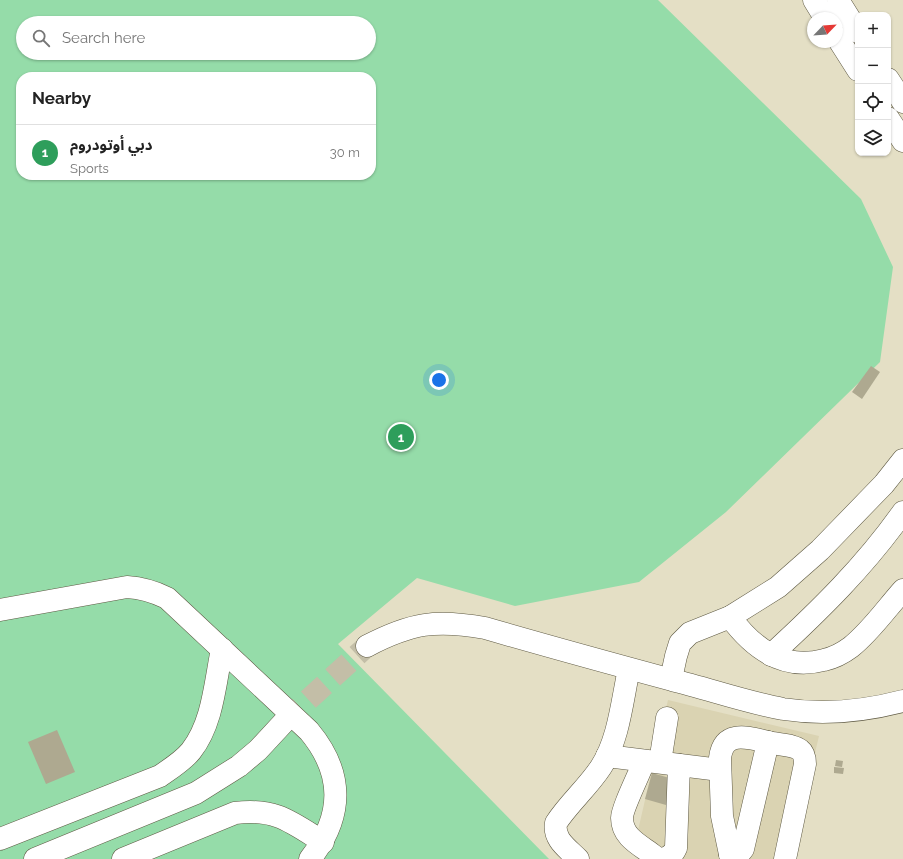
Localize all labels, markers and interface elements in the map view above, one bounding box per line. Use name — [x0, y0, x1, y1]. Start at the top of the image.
north arrow — [807, 12, 843, 48]
map controls — [855, 12, 891, 156]
button: + — [855, 12, 891, 48]
search box — [16, 16, 376, 60]
icon: search — [30, 27, 52, 49]
text: Search here — [62, 29, 145, 47]
button: − — [855, 48, 891, 84]
button: locate — [855, 84, 891, 120]
text: Nearby — [32, 88, 91, 108]
button: layers — [855, 120, 891, 156]
text: دبي أوتودروم — [70, 136, 152, 154]
text: 1 — [42, 145, 48, 160]
text: 30 m — [330, 145, 360, 160]
text: Sports — [70, 161, 109, 176]
your location — [429, 370, 449, 390]
pin: 1 — [388, 422, 414, 452]

